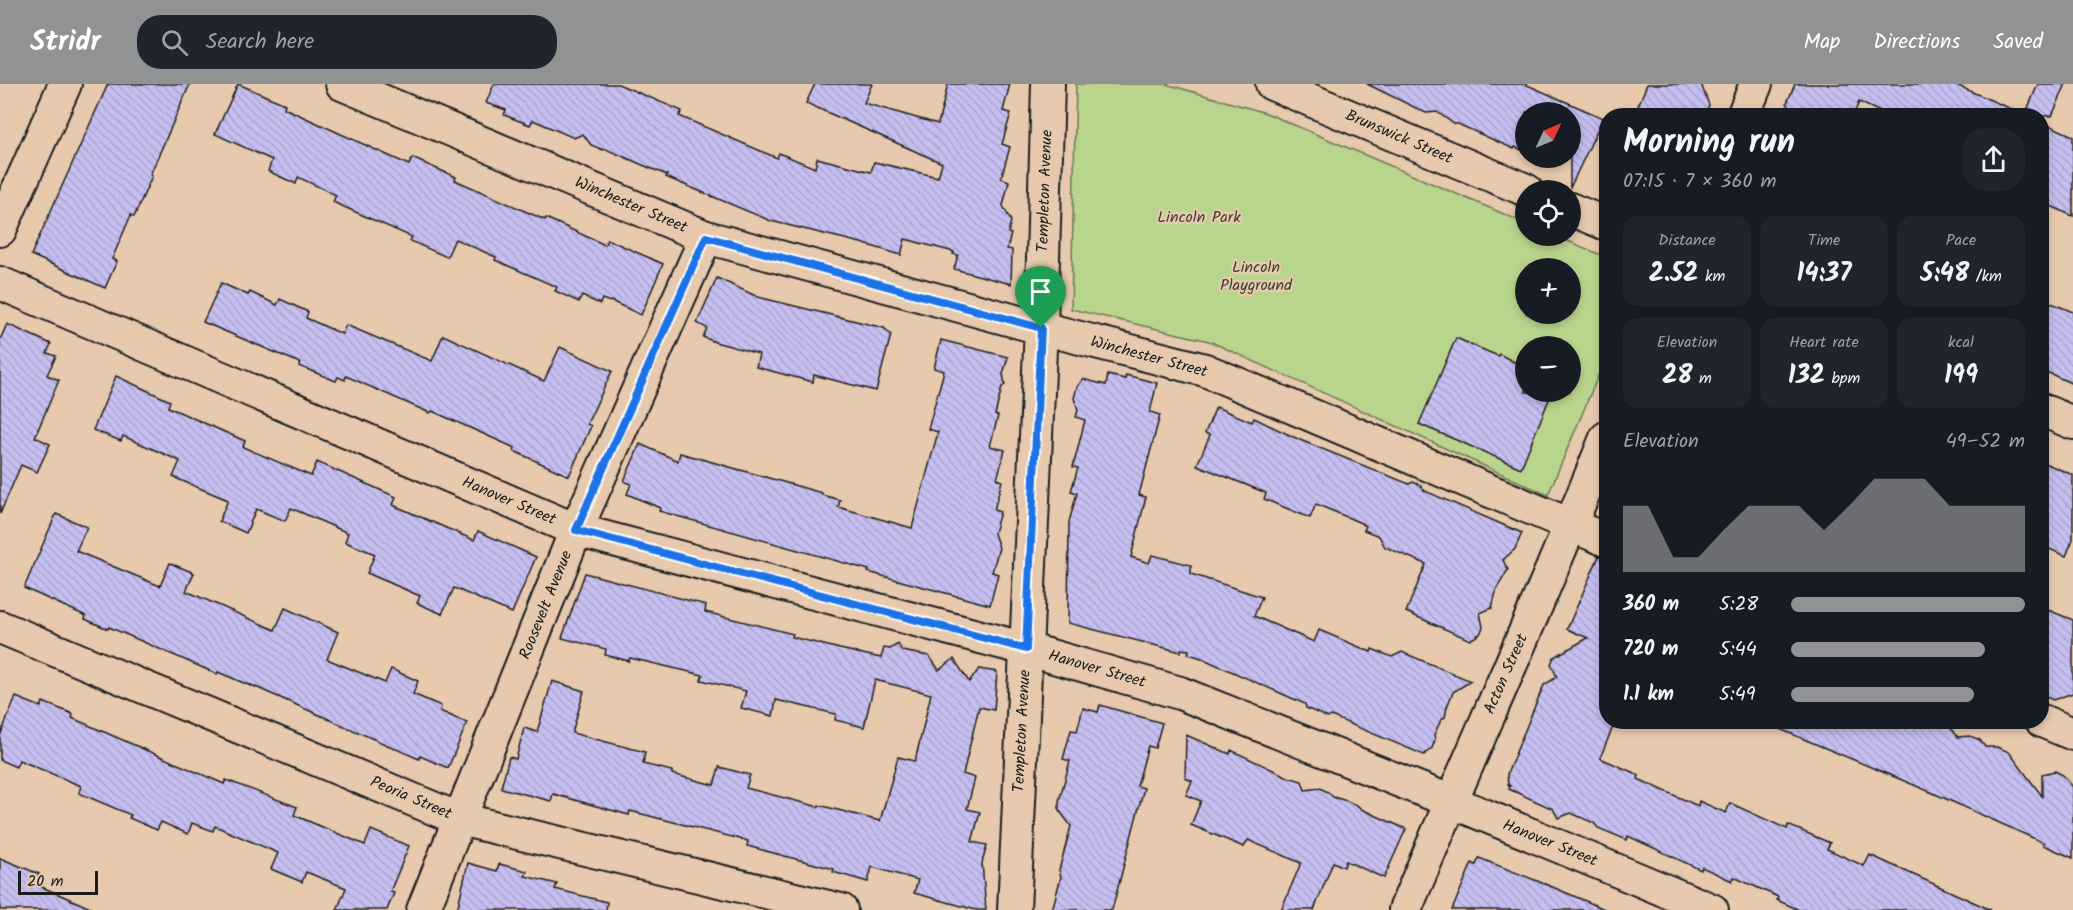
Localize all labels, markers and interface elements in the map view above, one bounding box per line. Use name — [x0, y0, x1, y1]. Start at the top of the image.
search box — [137, 15, 557, 69]
text: Stridr — [30, 20, 101, 65]
text: Search here — [206, 25, 314, 60]
icon: search — [158, 26, 191, 59]
text: Map — [1804, 26, 1840, 59]
text: Directions — [1873, 26, 1960, 59]
text: Saved — [1993, 26, 2043, 59]
north arrow — [1515, 102, 1581, 168]
map controls — [1515, 102, 1581, 402]
street label: Brunswick Street — [1341, 103, 1457, 171]
text: Morning run — [1623, 117, 1795, 170]
button: share — [1962, 128, 2025, 191]
street label: Templeton Avenue — [1030, 129, 1060, 253]
text: 07:15 · 7 × 360 m — [1623, 166, 1776, 198]
street label: Winchester Street — [571, 170, 692, 240]
button: locate — [1515, 180, 1581, 246]
park label: Lincoln Park — [1157, 205, 1241, 230]
text: Distance — [1658, 228, 1716, 253]
text: Time — [1808, 228, 1840, 253]
text: Pace — [1946, 228, 1976, 253]
text: 2.52 — [1649, 253, 1698, 295]
text: 14:37 — [1797, 253, 1851, 295]
text: 5:48 — [1920, 253, 1969, 295]
park label: Lincoln Playground — [1220, 255, 1293, 298]
button: + — [1515, 258, 1581, 324]
text: km — [1698, 264, 1725, 289]
text: /km — [1969, 264, 2002, 289]
pin — [1015, 266, 1066, 328]
icon: arrive — [1024, 275, 1057, 308]
street label: Winchester Street — [1088, 329, 1211, 385]
text: Elevation — [1657, 330, 1717, 355]
text: Heart rate — [1789, 330, 1859, 355]
text: kcal — [1948, 330, 1974, 355]
button: − — [1515, 336, 1581, 402]
text: 28 — [1662, 355, 1693, 397]
text: 132 — [1788, 355, 1825, 397]
text: 199 — [1944, 355, 1978, 397]
text: m — [1693, 366, 1712, 391]
text: bpm — [1825, 366, 1860, 391]
text: Elevation — [1623, 426, 1699, 458]
text: 49–52 m — [1946, 426, 2025, 458]
street label: Hanover Street — [458, 470, 561, 532]
street label: Roosevelt Avenue — [513, 547, 579, 663]
text: 360 m — [1623, 589, 1679, 621]
text: 5:28 — [1719, 589, 1758, 621]
street label: Acton Street — [1477, 629, 1535, 718]
text: 720 m — [1623, 634, 1678, 666]
text: 5:44 — [1719, 634, 1757, 666]
street label: Hanover Street — [1045, 643, 1149, 695]
street label: Templeton Avenue — [1006, 669, 1038, 793]
text: 1.1 km — [1623, 679, 1674, 711]
text: 5:49 — [1719, 679, 1755, 711]
street label: Peoria Street — [366, 770, 457, 827]
street label: Hanover Street — [1499, 813, 1602, 874]
scale bar — [18, 868, 98, 896]
text: 20 m — [27, 869, 63, 894]

